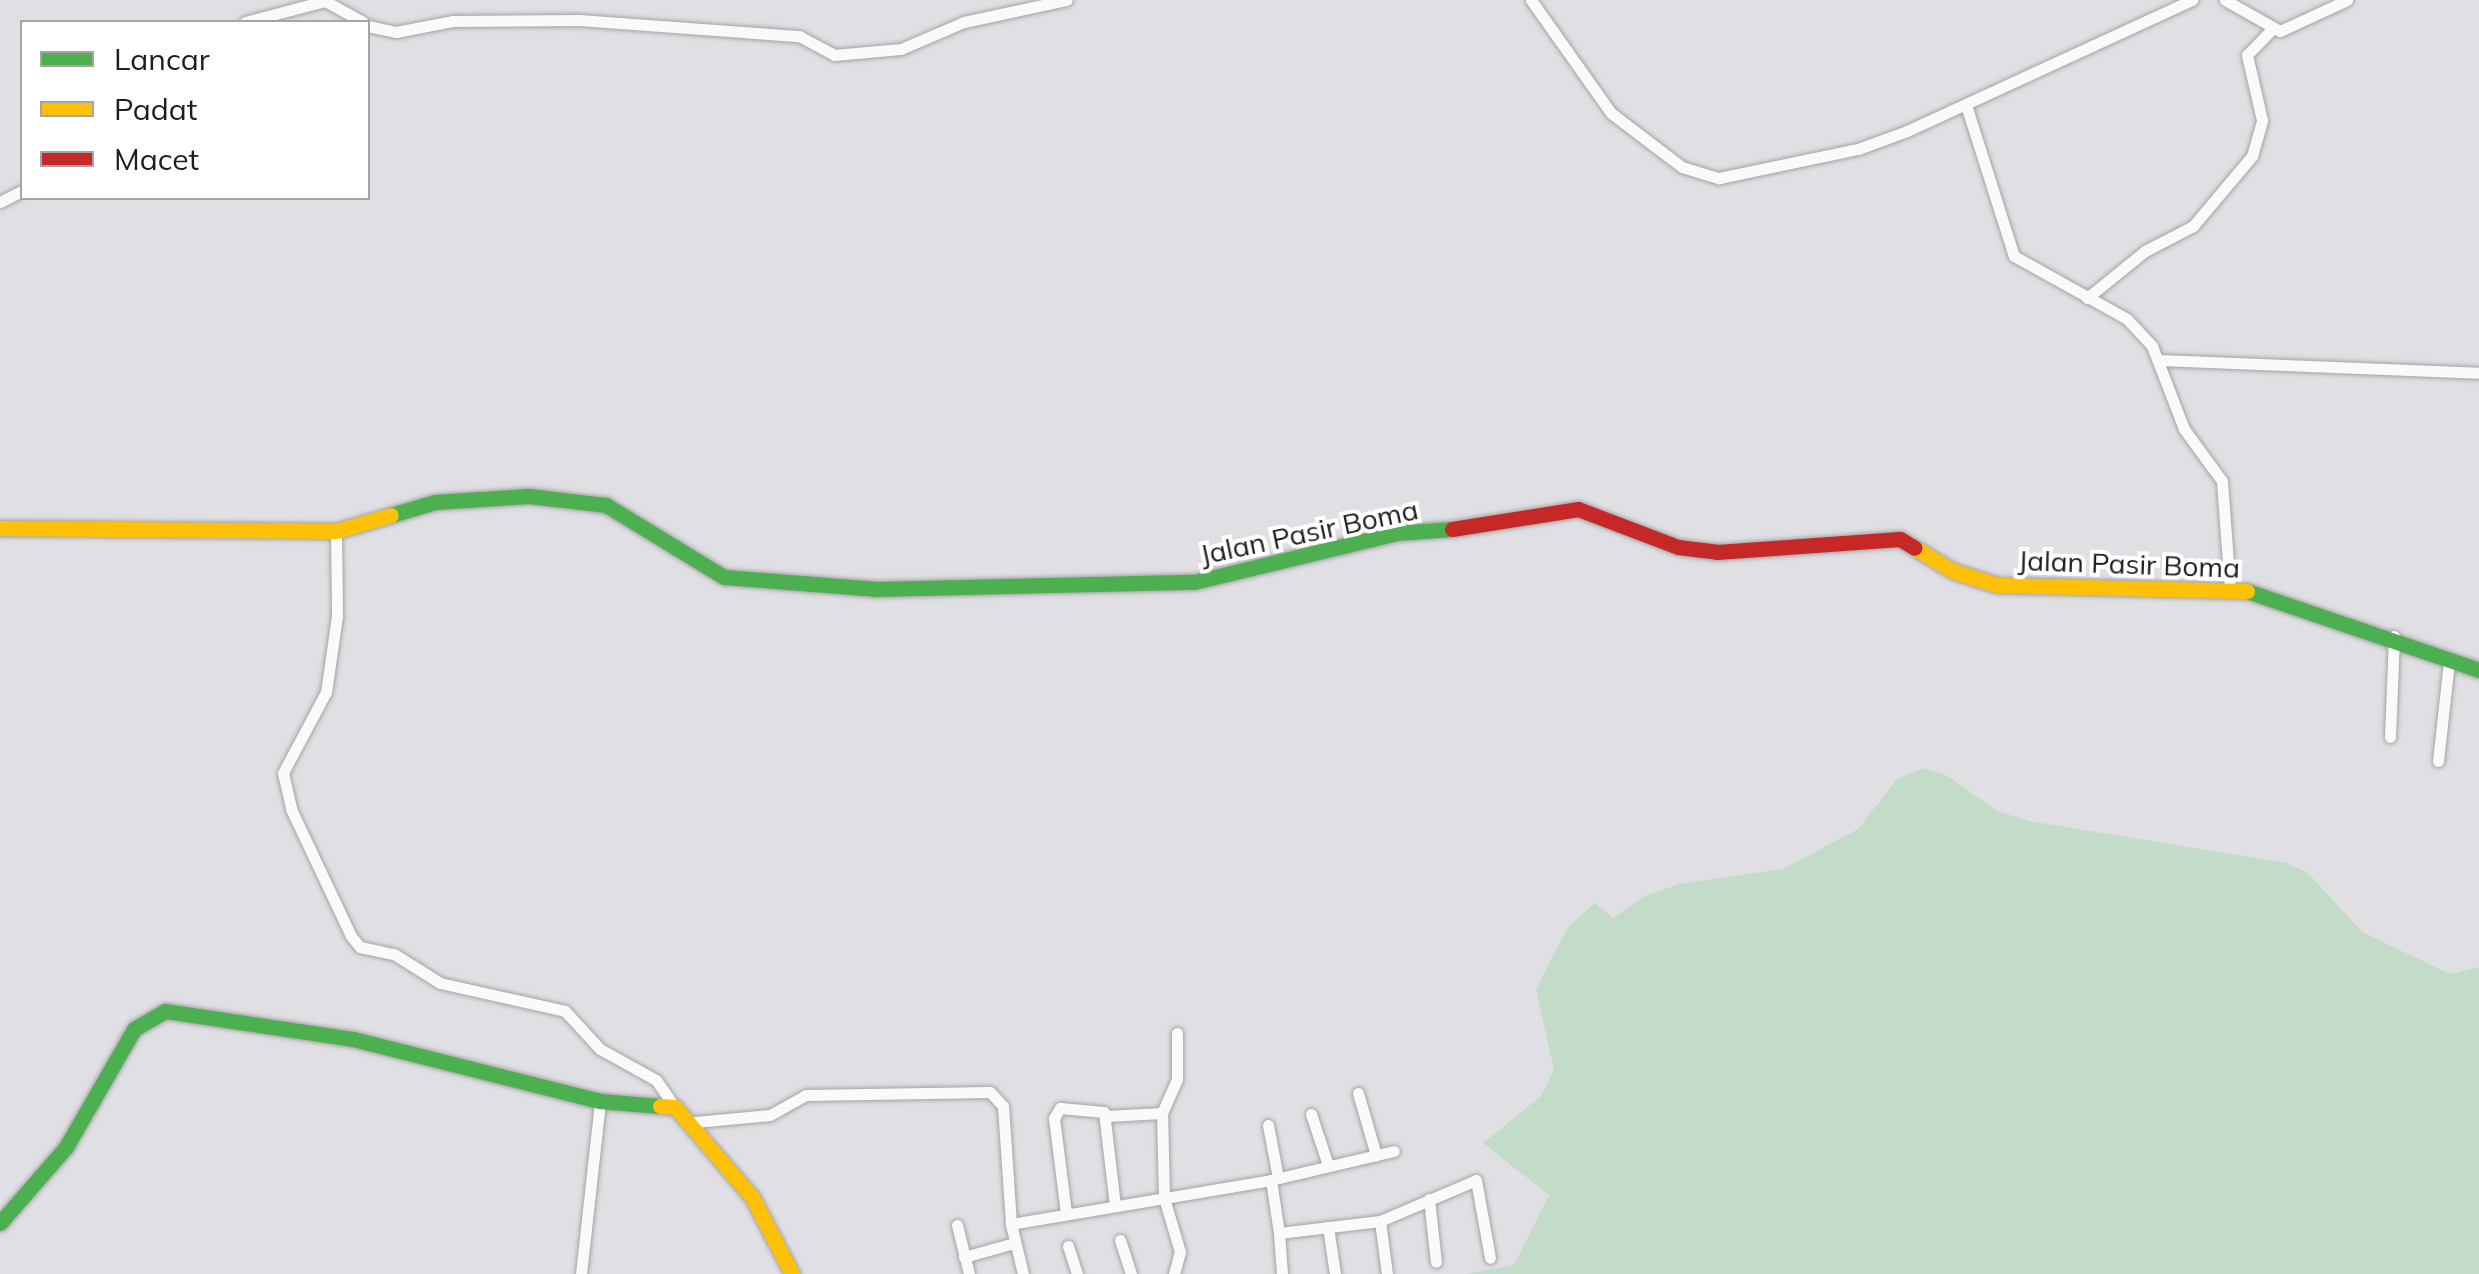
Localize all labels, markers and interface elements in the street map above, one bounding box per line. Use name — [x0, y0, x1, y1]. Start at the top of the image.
legend — [20, 20, 370, 200]
text: Lancar — [114, 40, 210, 78]
text: Padat — [114, 90, 197, 128]
text: Macet — [114, 140, 199, 178]
street label: Jalan Pasir Boma — [1197, 492, 1421, 572]
street label: Jalan Pasir Boma — [2017, 543, 2241, 585]

